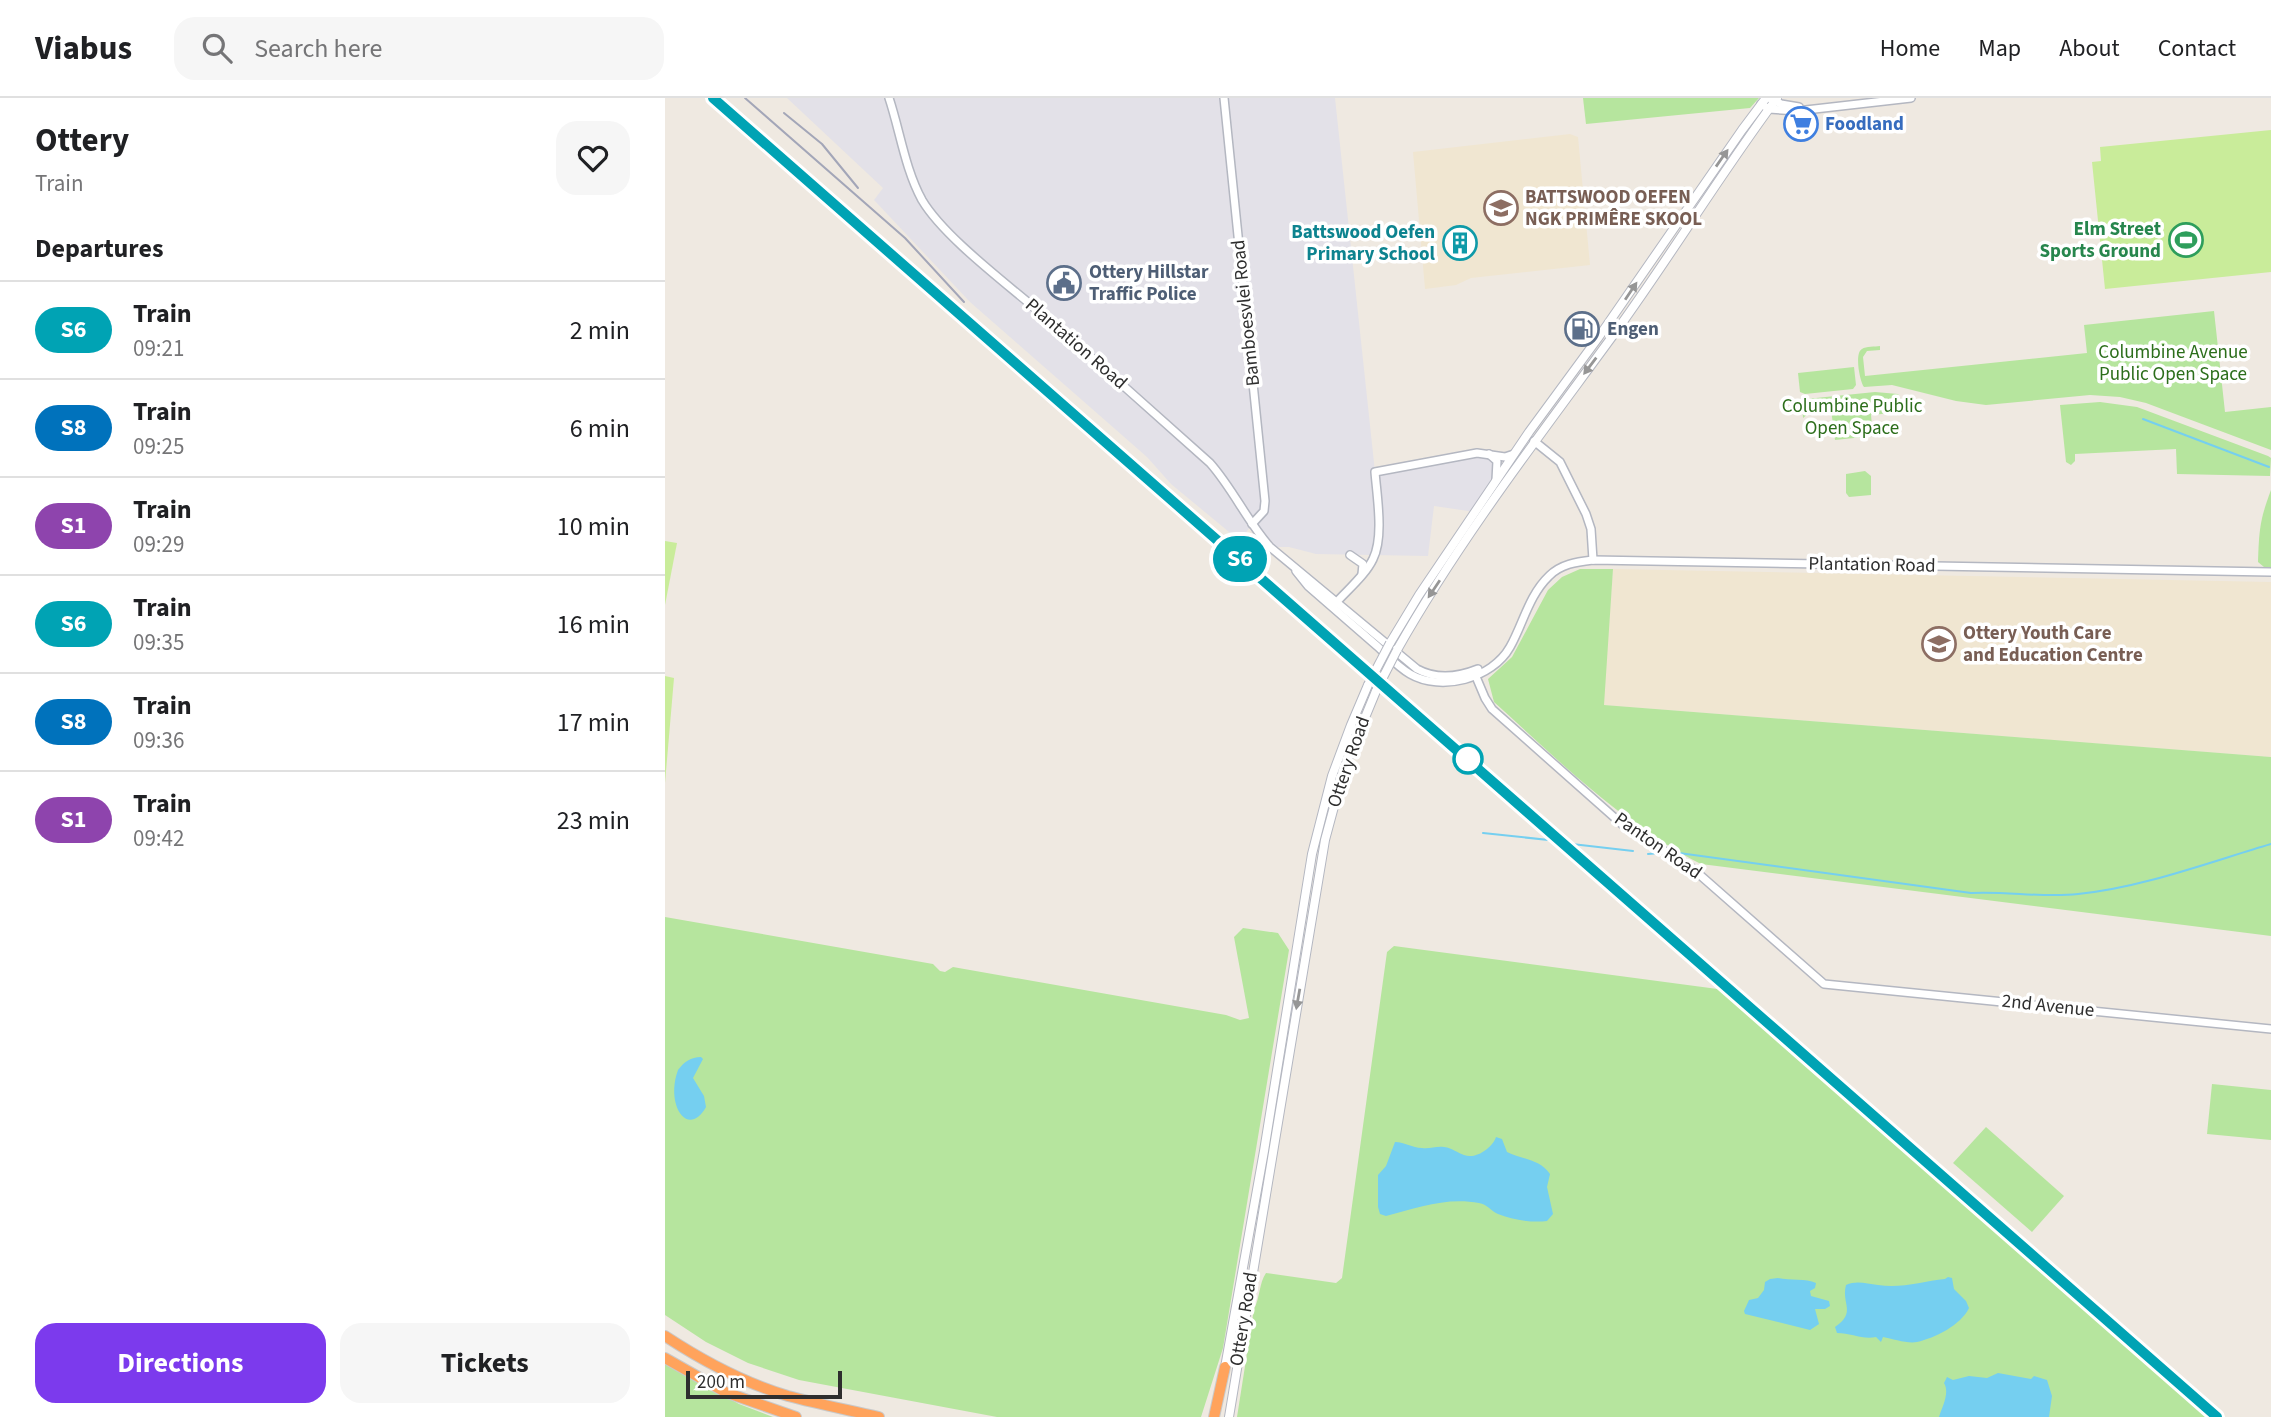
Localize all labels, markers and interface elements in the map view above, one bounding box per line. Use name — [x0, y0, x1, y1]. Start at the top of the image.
search box — [174, 17, 664, 80]
text: Viabus — [35, 25, 132, 72]
icon: search — [198, 29, 236, 67]
text: Search here — [254, 30, 382, 67]
text: Home — [1880, 31, 1940, 66]
text: Map — [1978, 31, 2021, 66]
text: About — [2059, 31, 2120, 66]
text: Contact — [2158, 31, 2236, 66]
supermarket icon: Foodland — [1782, 105, 1820, 143]
place label: Foodland — [1825, 111, 1904, 138]
text: Ottery — [35, 117, 129, 164]
button: heart — [556, 121, 630, 195]
one-way arrow — [1715, 149, 1729, 167]
text: Train — [35, 167, 84, 200]
place label: BATTSWOOD OEFEN NGK PRIMÊRE SKOOL — [1525, 184, 1702, 233]
school or university icon: BATTSWOOD OEFEN NGK PRIMÊRE SKOOL — [1482, 189, 1520, 227]
place label: Elm Street Sports Ground — [2040, 216, 2161, 265]
place label: Battswood Oefen Primary School — [1291, 219, 1436, 268]
sports icon: Elm Street Sports Ground — [2167, 221, 2205, 259]
building icon: Battswood Oefen Primary School — [1441, 224, 1479, 262]
text: Departures — [35, 230, 163, 267]
street label: Bamboesvlei Road — [1225, 238, 1267, 388]
place label: Ottery Hillstar Traffic Police — [1089, 259, 1209, 308]
public building icon: Ottery Hillstar Traffic Police — [1045, 264, 1083, 302]
one-way arrow — [1624, 281, 1637, 300]
street label: Plantation Road — [1019, 292, 1133, 396]
text: Train — [133, 295, 192, 332]
fuel station icon: Engen — [1563, 310, 1601, 348]
text: S6 — [60, 312, 87, 347]
text: 2 min — [570, 312, 630, 349]
place label: Engen — [1607, 316, 1659, 343]
text: 09:21 — [133, 332, 184, 365]
park label: Columbine Avenue Public Open Space — [2098, 339, 2248, 388]
one-way arrow — [1583, 357, 1597, 376]
text: Train — [133, 393, 192, 430]
park label: Columbine Public Open Space — [1782, 393, 1923, 442]
text: S8 — [60, 410, 87, 445]
text: 6 min — [570, 410, 630, 447]
text: 09:25 — [133, 430, 184, 463]
text: Train — [133, 491, 192, 528]
text: S1 — [60, 508, 87, 543]
text: 10 min — [557, 508, 630, 545]
text: 09:29 — [133, 528, 184, 561]
line badge: S6 — [1209, 536, 1271, 582]
text: S6 — [1227, 541, 1253, 576]
street label: Plantation Road — [1808, 550, 1936, 580]
one-way arrow — [1428, 580, 1441, 599]
text: Train — [133, 589, 192, 626]
text: S6 — [60, 606, 87, 641]
text: 16 min — [557, 606, 630, 643]
place label: Ottery Youth Care and Education Centre — [1963, 620, 2143, 669]
school or university icon: Ottery Youth Care and Education Centre — [1920, 625, 1958, 663]
text: 09:35 — [133, 626, 184, 659]
text: Train — [133, 687, 192, 724]
text: S8 — [60, 704, 87, 739]
text: 17 min — [557, 704, 630, 741]
street label: Ottery Road — [1321, 713, 1377, 811]
text: 09:36 — [133, 724, 184, 757]
unlabelled marker — [1453, 744, 1483, 774]
text: Train — [133, 785, 192, 822]
text: S1 — [60, 802, 87, 837]
text: 23 min — [557, 802, 630, 839]
street label: Panton Road — [1609, 806, 1707, 886]
text: 09:42 — [133, 822, 184, 855]
one-way arrow — [1292, 988, 1303, 1010]
street label: 2nd Avenue — [2000, 988, 2096, 1024]
street label: Ottery Road — [1223, 1270, 1265, 1368]
button: Directions — [35, 1323, 326, 1403]
button: Tickets — [340, 1323, 630, 1403]
scale bar — [686, 1368, 842, 1400]
text: 200 m — [697, 1369, 745, 1396]

